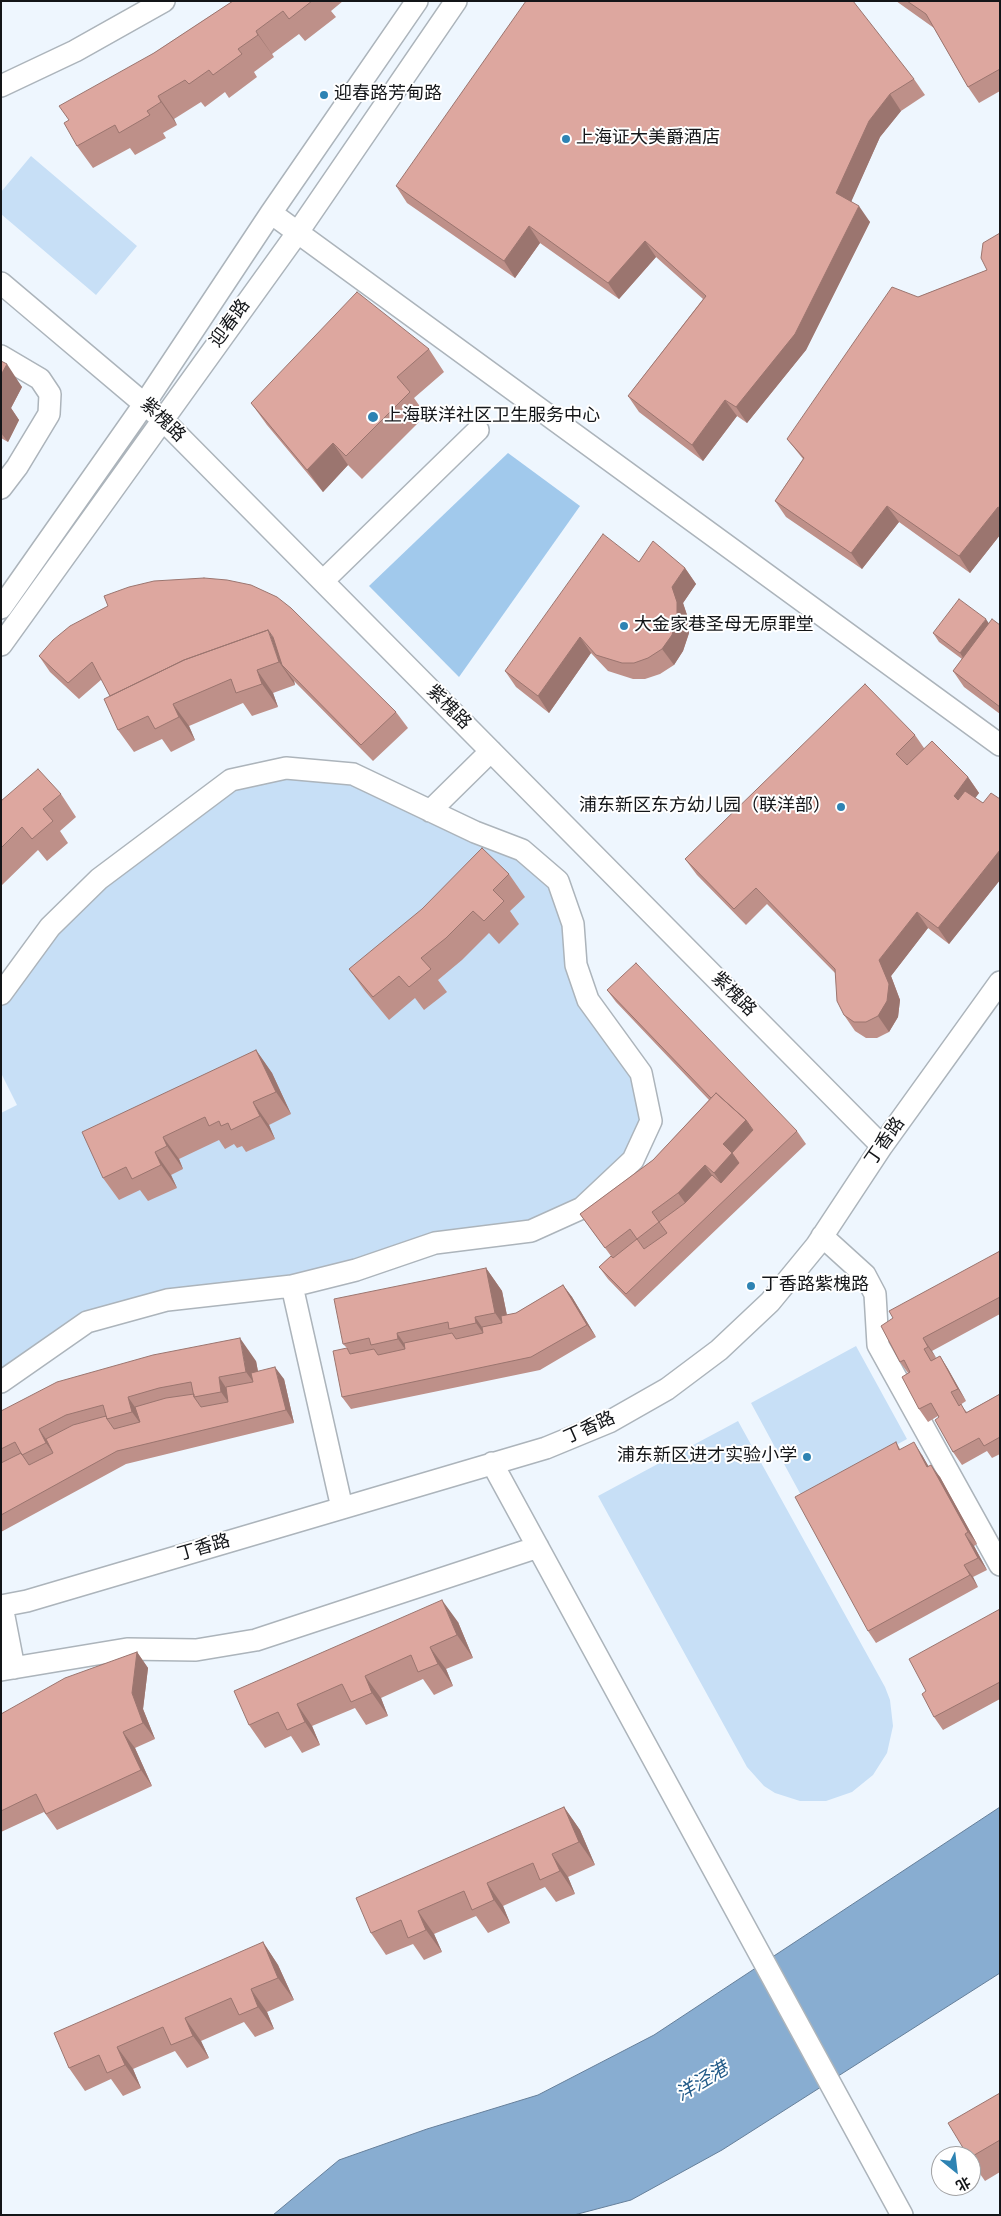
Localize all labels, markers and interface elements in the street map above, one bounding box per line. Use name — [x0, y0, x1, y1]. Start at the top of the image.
place label: 迎春路芳甸路 — [334, 84, 442, 106]
marker: 迎春路芳甸路 — [318, 89, 330, 101]
place label: 上海证大美爵酒店 — [576, 128, 720, 150]
marker: 上海证大美爵酒店 — [560, 133, 572, 145]
street label: 迎春路 — [206, 296, 256, 352]
street label: 紫槐路 — [135, 394, 189, 448]
place label: 上海联洋社区卫生服务中心 — [384, 406, 600, 428]
marker: 上海联洋社区卫生服务中心 — [366, 410, 380, 424]
place label: 大金家巷圣母无原罪堂 — [634, 615, 814, 637]
marker: 大金家巷圣母无原罪堂 — [618, 620, 630, 632]
street label: 紫槐路 — [421, 681, 475, 735]
place label: 浦东新区东方幼儿园（联洋部） — [579, 796, 831, 818]
marker: 浦东新区东方幼儿园（联洋部） — [835, 801, 847, 813]
street label: 紫槐路 — [706, 968, 760, 1022]
street label: 丁香路 — [862, 1114, 910, 1170]
place label: 丁香路紫槐路 — [761, 1275, 869, 1297]
marker: 丁香路紫槐路 — [745, 1280, 757, 1292]
street label: 丁香路 — [561, 1408, 619, 1450]
place label: 浦东新区进才实验小学 — [617, 1446, 797, 1468]
marker: 浦东新区进才实验小学 — [801, 1451, 813, 1463]
street label: 丁香路 — [175, 1531, 233, 1567]
water label: 洋泾港 — [673, 2059, 733, 2107]
north arrow — [931, 2146, 981, 2196]
text: 北 — [952, 2171, 974, 2195]

